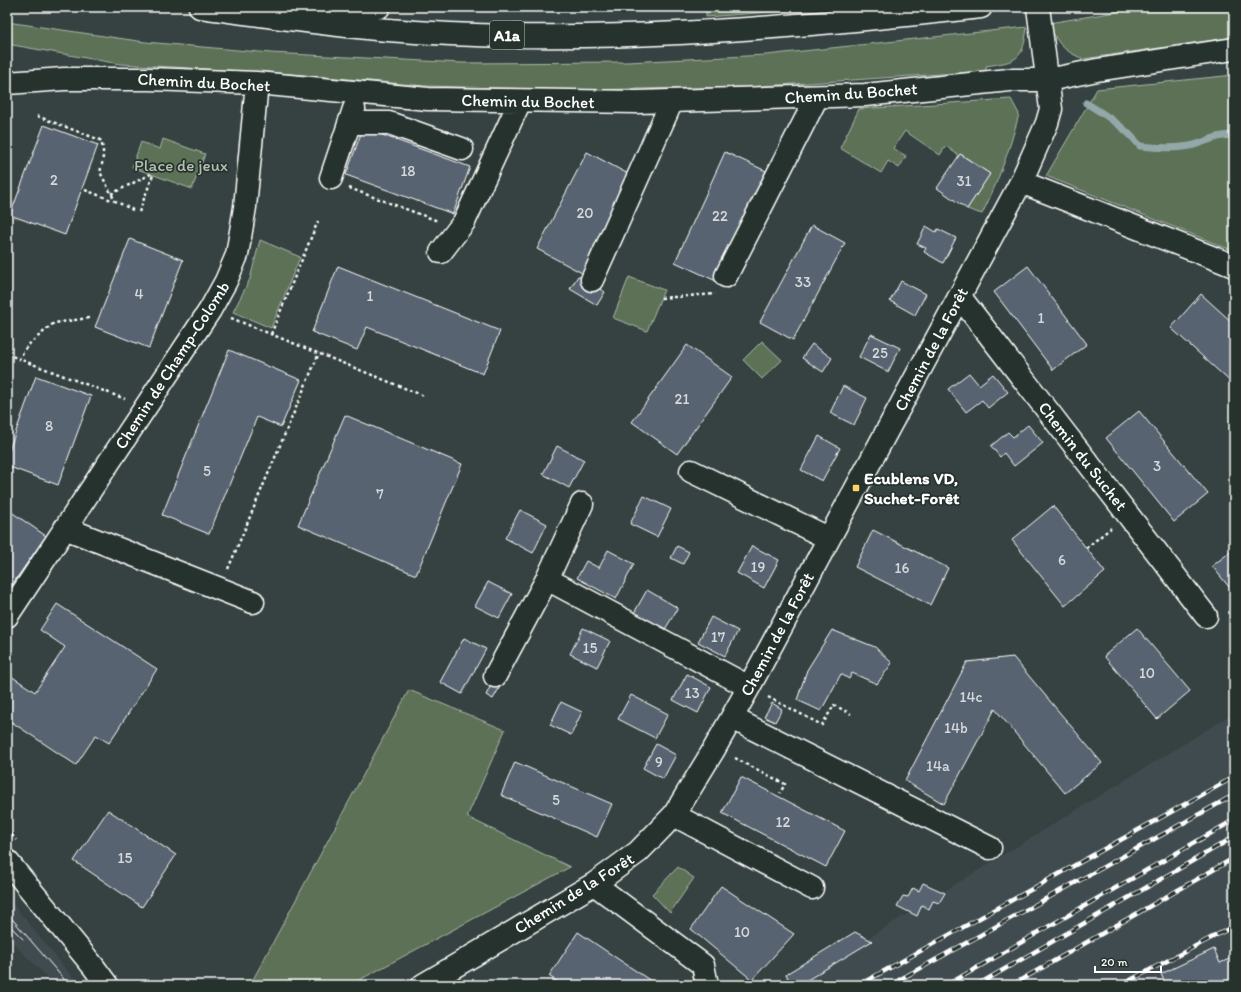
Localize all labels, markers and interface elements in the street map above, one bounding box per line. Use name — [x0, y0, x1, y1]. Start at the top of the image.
road number: A1a — [490, 21, 524, 49]
street label: Chemin du Bochet — [137, 69, 271, 95]
street label: Chemin du Bochet — [784, 78, 918, 108]
street label: Chemin du Bochet — [461, 90, 595, 112]
park label: Place de jeux — [134, 155, 228, 175]
house number: 18 — [400, 162, 416, 180]
house number: 2 — [50, 171, 58, 189]
house number: 31 — [956, 172, 972, 190]
house number: 20 — [576, 204, 594, 222]
house number: 22 — [712, 207, 728, 225]
house number: 33 — [795, 273, 811, 291]
street label: Chemin de Champ-Colomb — [110, 277, 234, 453]
street label: Chemin de la Forêt — [890, 284, 972, 414]
house number: 4 — [134, 285, 144, 303]
house number: 1 — [367, 287, 374, 305]
house number: 1 — [1038, 309, 1045, 327]
house number: 25 — [872, 344, 888, 362]
house number: 21 — [675, 390, 689, 408]
street label: Chemin du Suchet — [1034, 398, 1132, 514]
house number: 8 — [45, 417, 53, 435]
house number: 3 — [1153, 457, 1161, 475]
house number: 5 — [203, 462, 211, 480]
place label: Ecublens VD, Suchet-Forêt — [864, 468, 960, 508]
marker: Ecublens VD, Suchet-Forêt — [851, 483, 861, 493]
house number: 7 — [376, 485, 384, 503]
house number: 6 — [1058, 551, 1066, 569]
house number: 19 — [751, 558, 766, 576]
house number: 16 — [895, 559, 910, 577]
street label: Chemin de la Forêt — [736, 569, 818, 699]
house number: 17 — [711, 628, 726, 646]
house number: 15 — [583, 639, 598, 657]
house number: 10 — [1139, 664, 1155, 682]
house number: 13 — [684, 684, 700, 702]
house number: 14c — [959, 688, 983, 706]
house number: 14b — [944, 719, 968, 737]
house number: 9 — [655, 753, 663, 771]
house number: 14a — [926, 757, 950, 775]
house number: 5 — [552, 791, 560, 809]
house number: 12 — [776, 813, 791, 831]
street label: Chemin de la Forêt — [511, 848, 637, 938]
house number: 15 — [118, 849, 133, 867]
house number: 10 — [734, 923, 750, 941]
scale bar — [1095, 948, 1161, 974]
text: 20 m — [1101, 955, 1128, 969]

